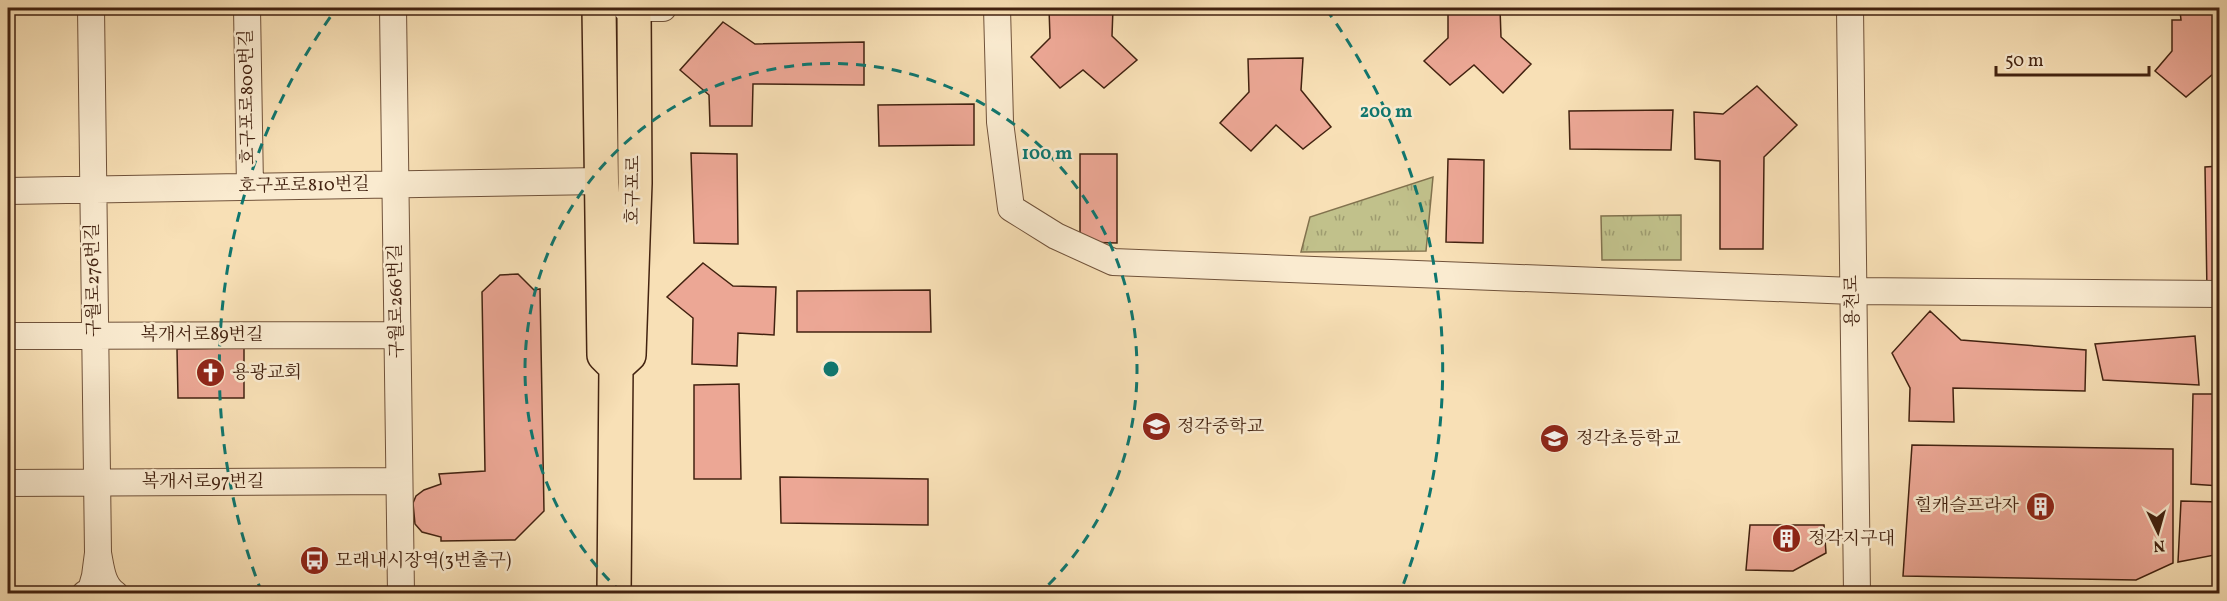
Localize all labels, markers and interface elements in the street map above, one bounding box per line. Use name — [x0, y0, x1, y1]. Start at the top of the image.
street label: 호구포로800번길 — [234, 29, 262, 165]
scale bar — [1996, 39, 2149, 77]
text: 50 m — [2005, 49, 2044, 74]
text: 200 m — [1360, 100, 1412, 125]
text: 100 m — [1022, 142, 1072, 167]
street label: 호구포로 — [621, 155, 647, 225]
street label: 호구포로810번길 — [238, 172, 370, 200]
street label: 구월로276번길 — [81, 223, 107, 337]
street label: 구월로266번길 — [383, 243, 411, 359]
street label: 용천로 — [1840, 275, 1866, 327]
street label: 복개서로89번길 — [141, 323, 263, 348]
church icon: 용광교회 — [195, 357, 227, 389]
centre of rings — [821, 359, 841, 379]
place label: 용광교회 — [232, 361, 302, 386]
school or university icon: 정각중학교 — [1140, 411, 1172, 443]
place label: 정각중학교 — [1177, 415, 1265, 440]
school or university icon: 정각초등학교 — [1539, 423, 1571, 455]
place label: 정각초등학교 — [1576, 427, 1681, 452]
street label: 복개서로97번길 — [142, 470, 264, 495]
building icon: 힐캐슬프라자 — [2024, 490, 2056, 522]
place label: 힐캐슬프라자 — [1915, 494, 2020, 519]
north arrow — [2128, 502, 2188, 562]
building icon: 정각지구대 — [1771, 523, 1803, 555]
place label: 정각지구대 — [1808, 527, 1895, 552]
text: N — [2152, 533, 2166, 556]
bus stop icon: 모래내시장역(3번출구) — [298, 545, 330, 577]
place label: 모래내시장역(3번출구) — [335, 549, 511, 574]

